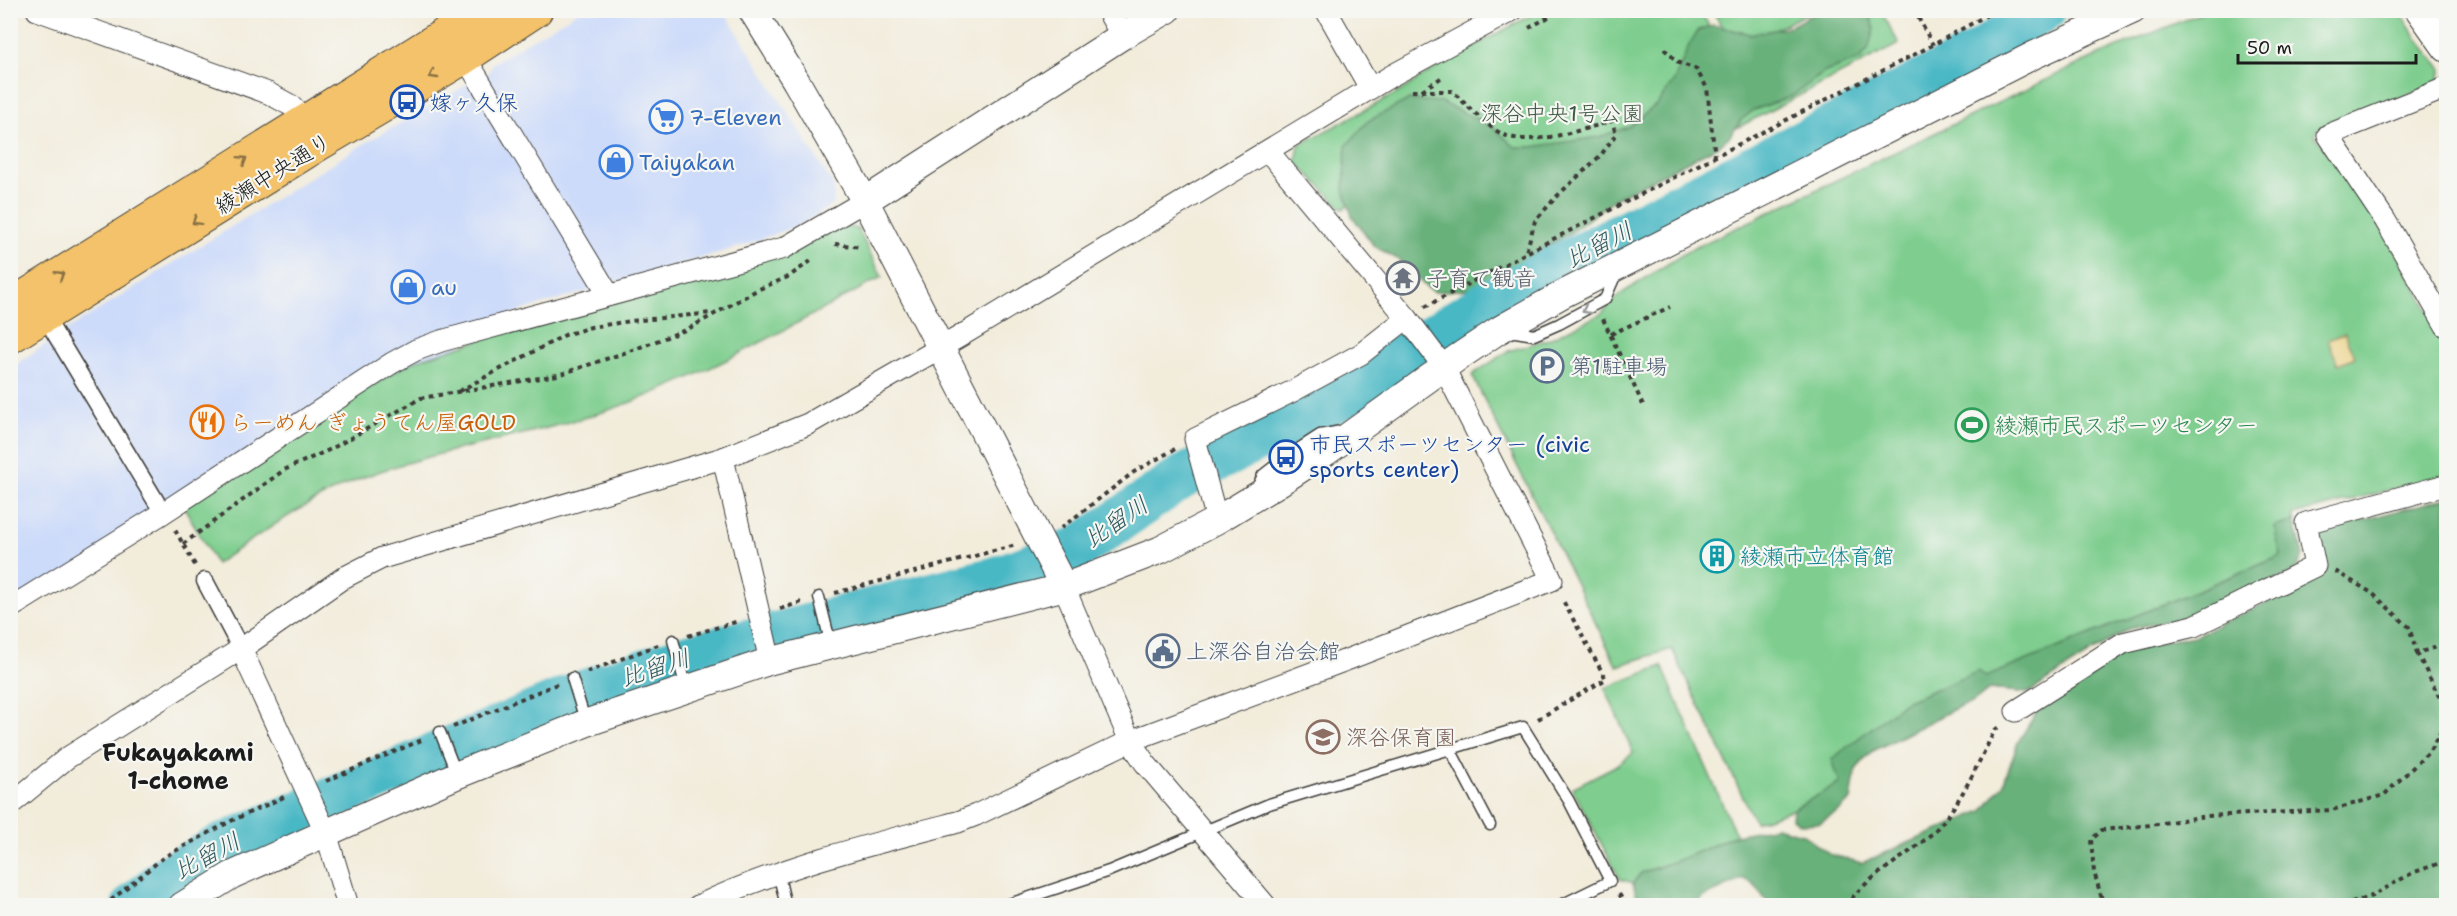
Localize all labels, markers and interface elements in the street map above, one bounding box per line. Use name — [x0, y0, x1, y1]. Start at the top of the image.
scale bar — [2238, 27, 2416, 65]
text: 50 m — [2247, 36, 2292, 60]
one-way arrow — [429, 68, 440, 80]
bus stop icon: 嫁ヶ久保 — [389, 84, 425, 120]
place label: 嫁ヶ久保 — [430, 88, 518, 117]
supermarket icon: 7-Eleven — [648, 99, 684, 135]
park label: 深谷中央1号公園 — [1480, 99, 1644, 128]
place label: 7-Eleven — [689, 103, 782, 132]
street label: 綾瀬中央通り — [210, 126, 337, 221]
shop icon: Taiyakan — [598, 144, 634, 180]
place label: Taiyakan — [639, 148, 735, 177]
one-way arrow — [236, 156, 247, 167]
one-way arrow — [191, 214, 202, 225]
water label: 比留川 — [1560, 214, 1638, 276]
temple icon: 子育て観音 — [1385, 260, 1421, 296]
place label: 子育て観音 — [1426, 264, 1536, 293]
shop icon: au — [390, 269, 426, 305]
one-way arrow — [54, 270, 64, 282]
place label: au — [431, 273, 457, 302]
one-way arrow — [1581, 303, 1592, 314]
parking icon: 第1駐車場 — [1529, 348, 1565, 384]
place label: 第1駐車場 — [1570, 352, 1667, 381]
restaurant icon: らーめん ぎょうてん屋GOLD — [189, 404, 225, 440]
sports icon: 綾瀬市民スポーツセンター — [1954, 407, 1990, 443]
place label: らーめん ぎょうてん屋GOLD — [230, 408, 516, 437]
place label: 綾瀬市民スポーツセンター — [1995, 411, 2258, 440]
place label: 市民スポーツセンター (civic sports center) — [1309, 430, 1590, 484]
bus stop icon: 市民スポーツセンター (civic sports center) — [1268, 439, 1304, 475]
water label: 比留川 — [1077, 489, 1155, 555]
building icon: 綾瀬市立体育館 — [1699, 538, 1735, 574]
place label: 綾瀬市立体育館 — [1740, 542, 1894, 571]
public building icon: 上深谷自治会館 — [1145, 633, 1181, 669]
place label: 上深谷自治会館 — [1186, 637, 1340, 666]
water label: 比留川 — [616, 642, 694, 694]
school or university icon: 深谷保育園 — [1305, 719, 1341, 755]
place label: 深谷保育園 — [1346, 723, 1456, 752]
district label: Fukayakami 1-chome — [102, 737, 254, 797]
water label: 比留川 — [168, 825, 246, 887]

